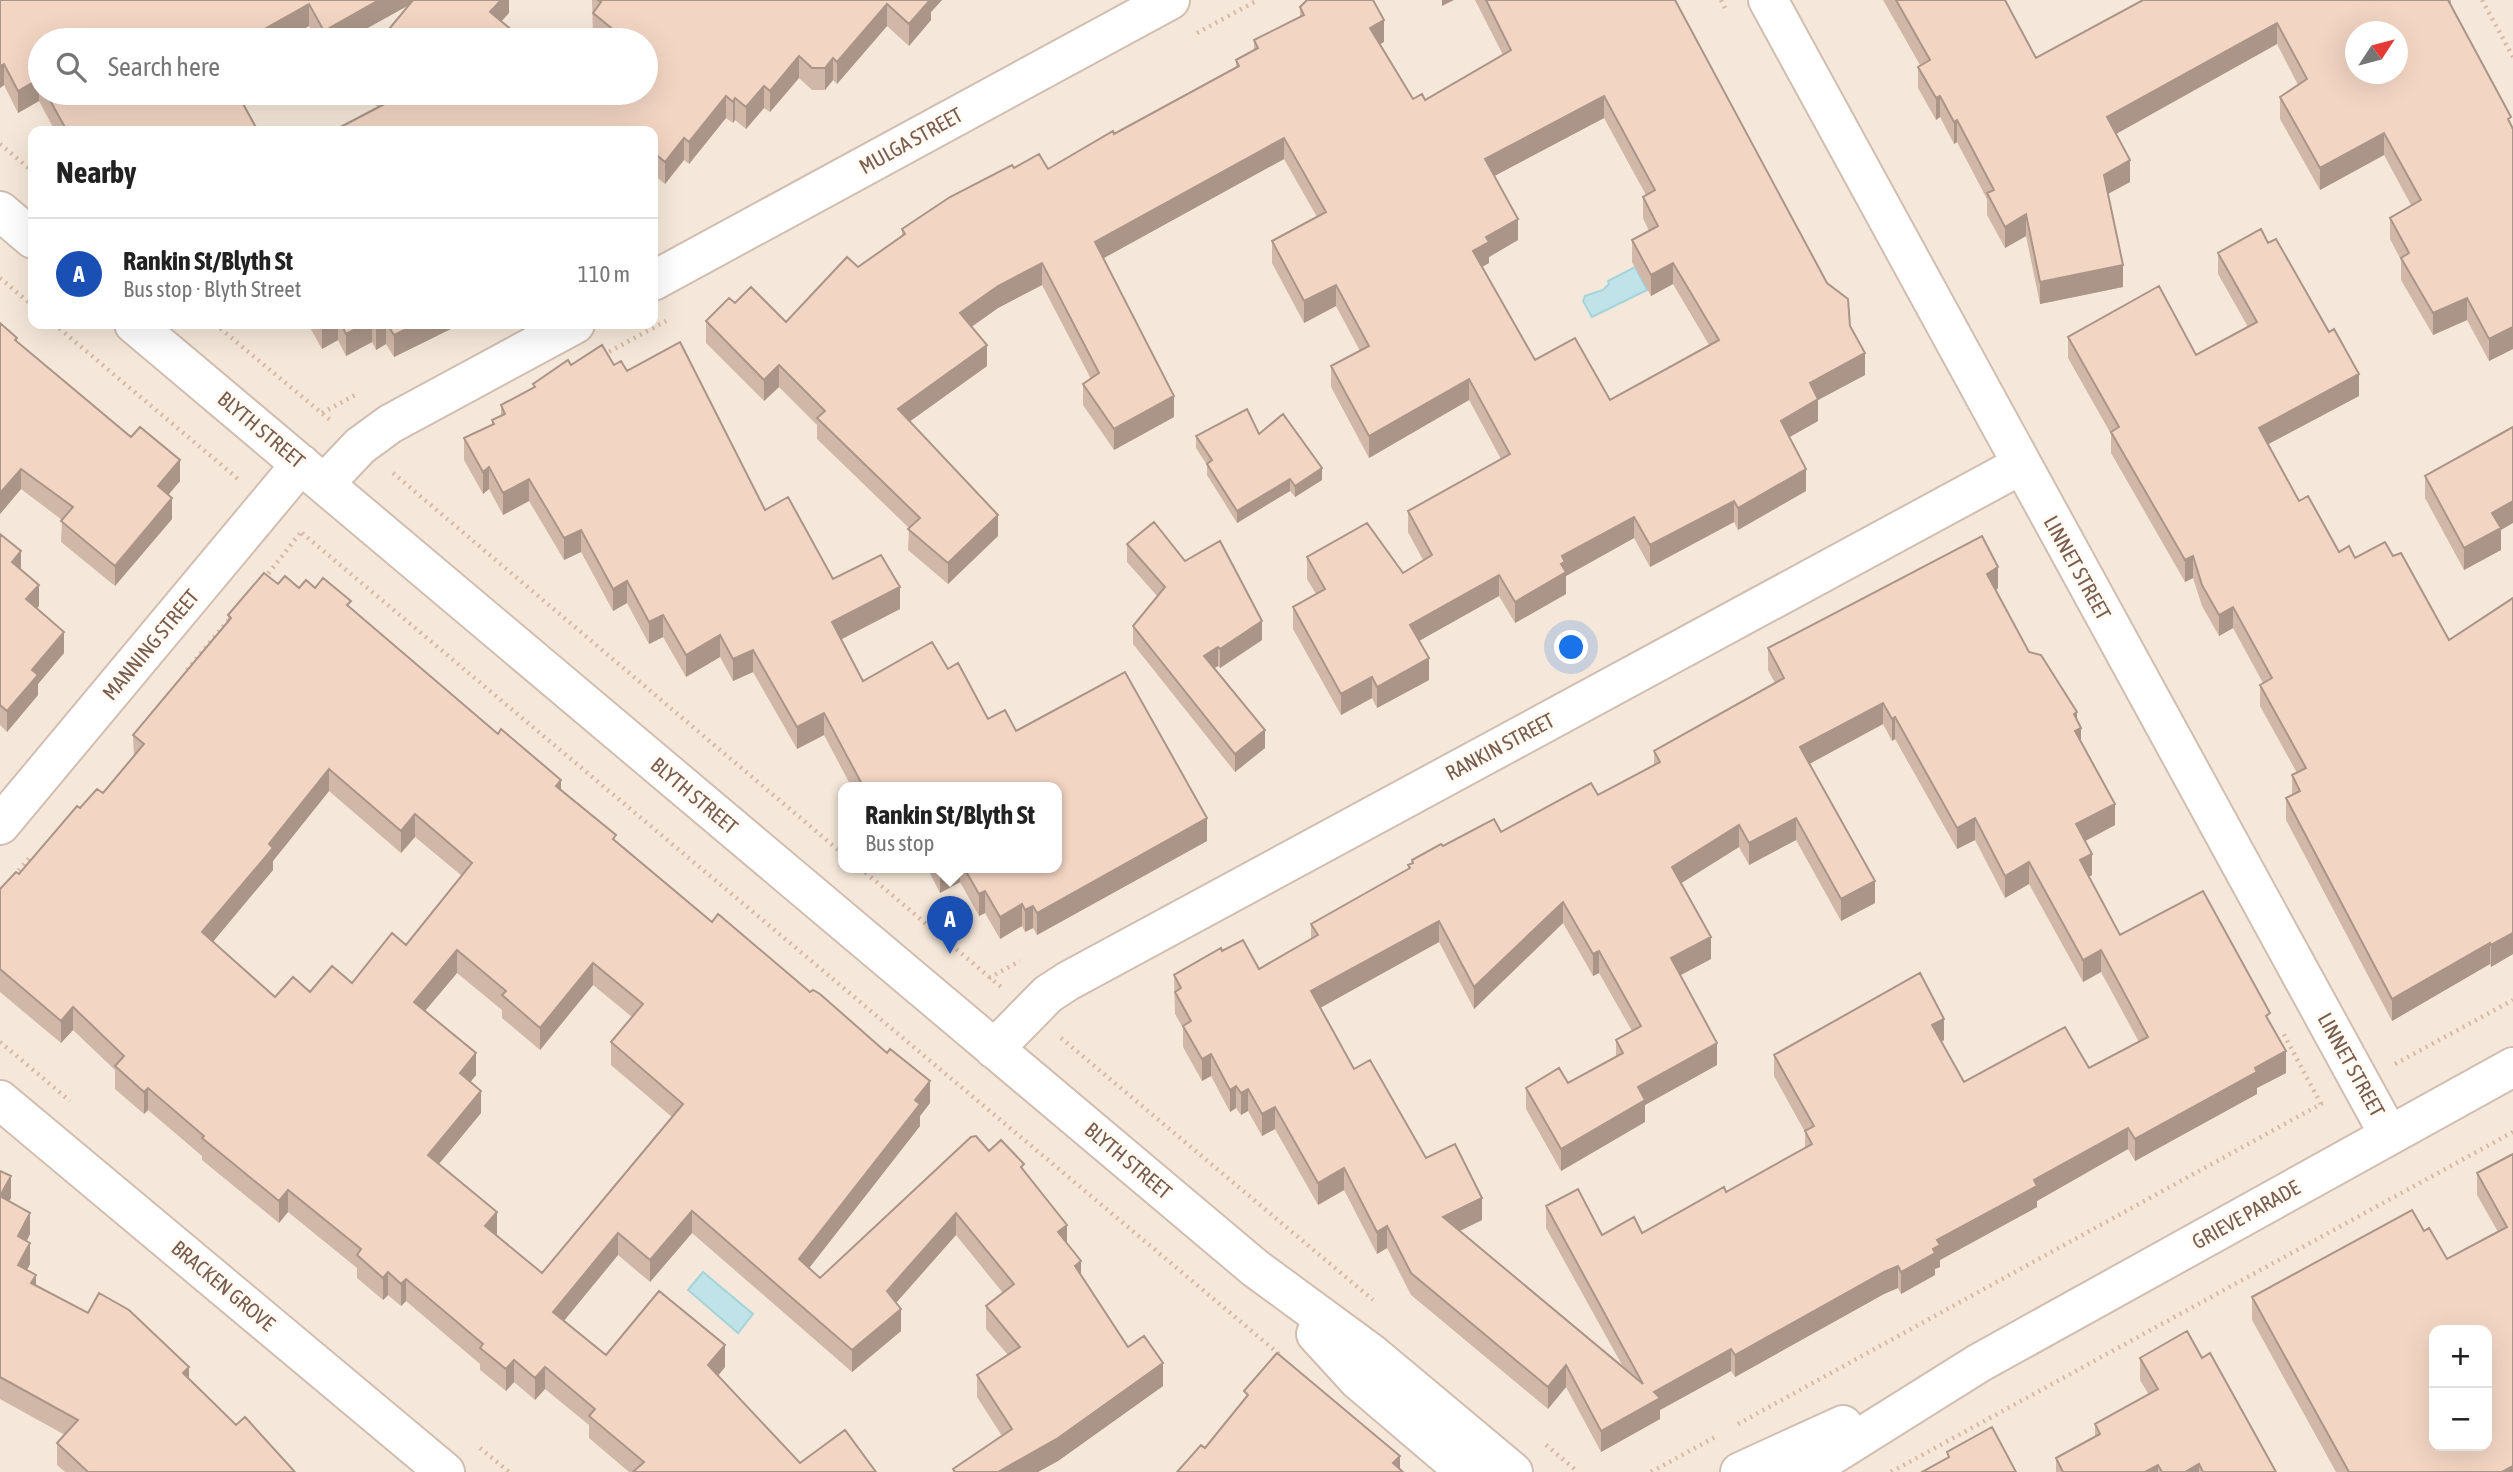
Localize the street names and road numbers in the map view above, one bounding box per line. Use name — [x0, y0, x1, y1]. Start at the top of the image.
street label: MULGA STREET — [855, 102, 966, 178]
street label: BLYTH STREET — [213, 386, 310, 472]
street label: LINNET STREET — [2040, 511, 2116, 624]
street label: MANNING STREET — [97, 584, 203, 704]
street label: RANKIN STREET — [1441, 707, 1558, 785]
street label: BLYTH STREET — [646, 752, 743, 838]
street label: LINNET STREET — [2314, 1008, 2390, 1121]
street label: BLYTH STREET — [1080, 1117, 1177, 1203]
street label: GRIEVE PARADE — [2188, 1175, 2304, 1254]
street label: BRACKEN GROVE — [167, 1235, 280, 1335]

